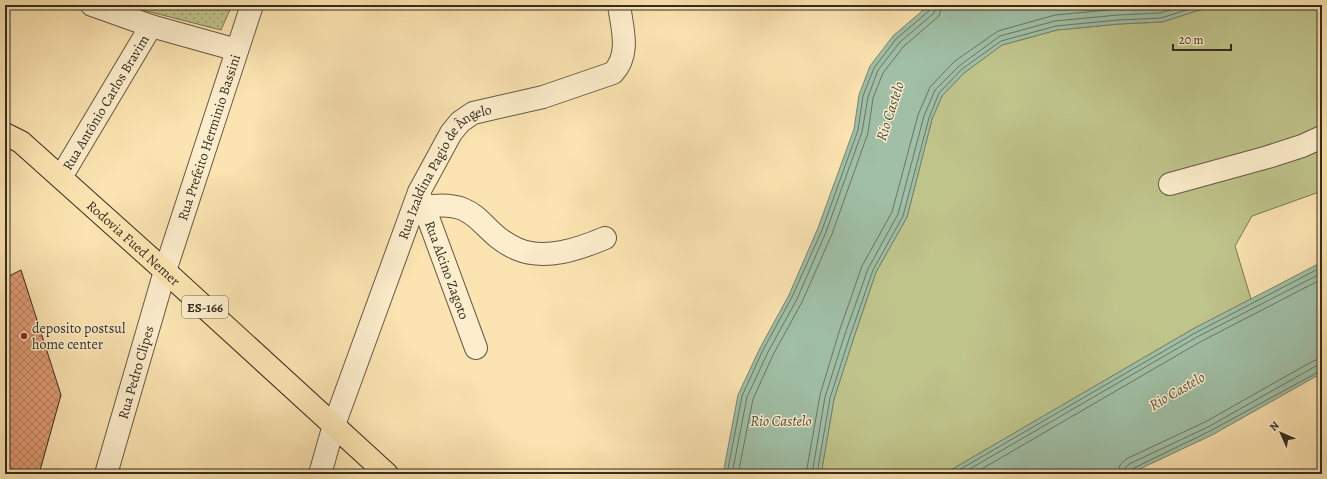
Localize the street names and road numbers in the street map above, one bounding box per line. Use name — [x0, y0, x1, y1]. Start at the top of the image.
street label: Rua Antônio Carlos Bravim — [58, 31, 153, 174]
street label: Rua Prefeito Herminio Bassini — [173, 52, 245, 223]
street label: Rua Izaldina Pagio de Ângelo — [393, 100, 493, 242]
street label: Rodovia Fued Nemer — [83, 196, 185, 290]
street label: Rua Alcino Zagoto — [420, 218, 474, 322]
road number: ES-166 — [182, 296, 228, 318]
street label: Rua Pedro Clipes — [113, 323, 158, 421]

